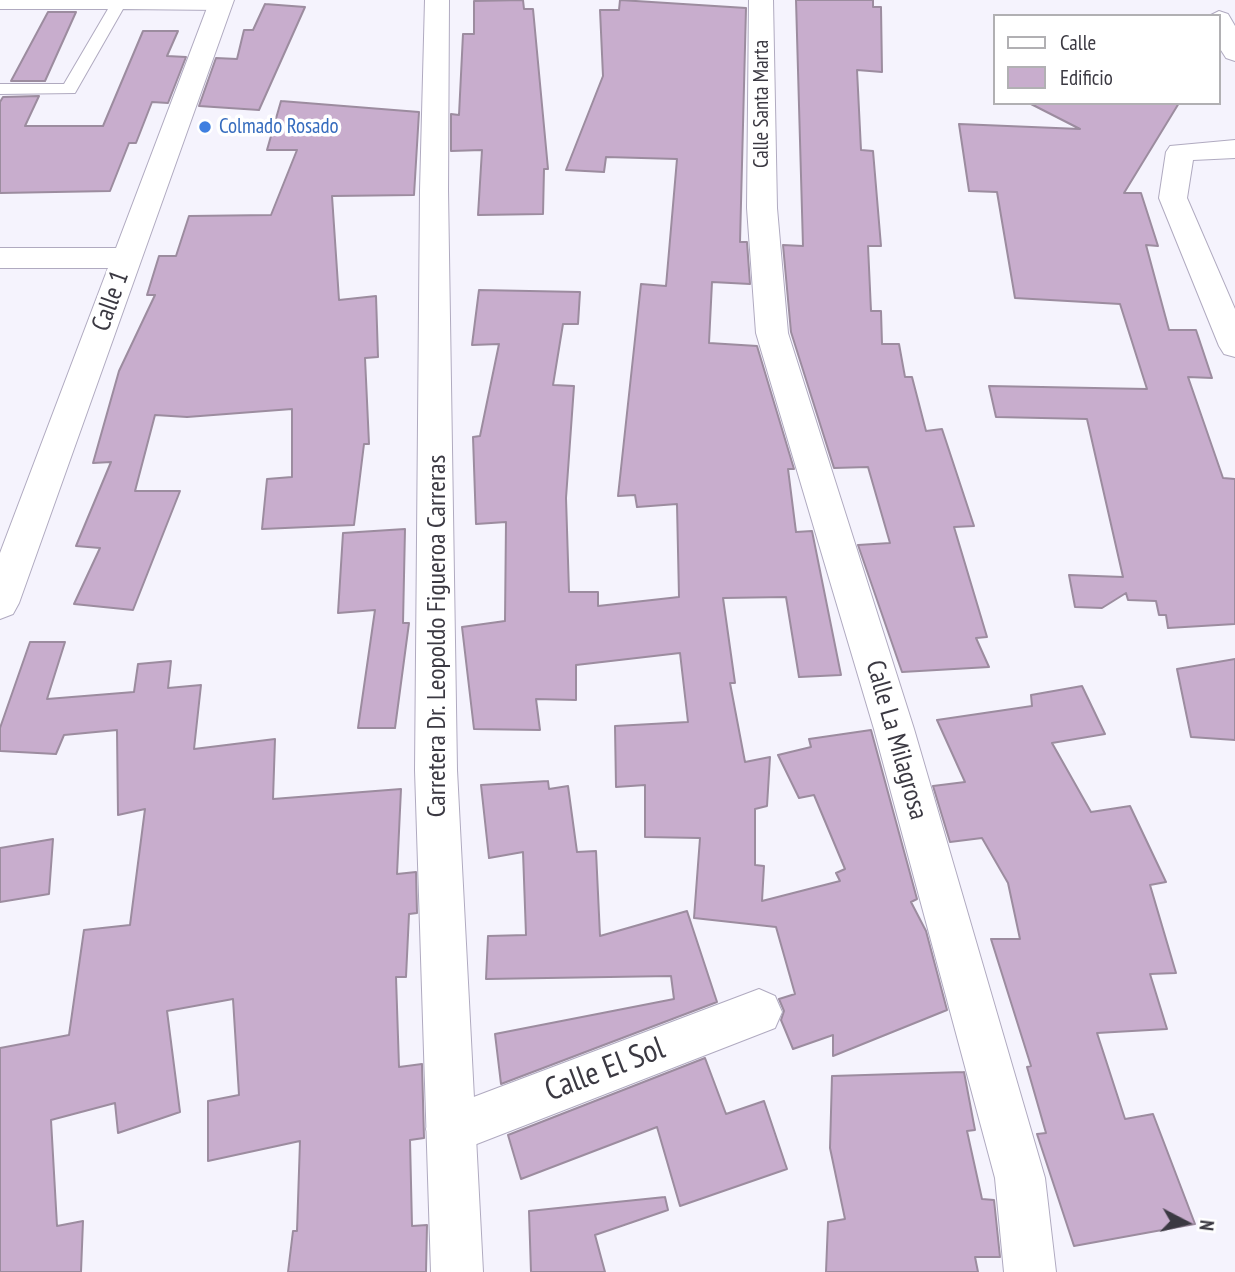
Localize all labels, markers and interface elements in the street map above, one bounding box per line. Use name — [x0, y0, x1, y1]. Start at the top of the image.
legend — [993, 14, 1221, 105]
text: Calle — [1060, 29, 1096, 56]
street label: Calle Santa Marta — [749, 40, 775, 168]
text: Edificio — [1060, 64, 1113, 91]
place label: Colmado Rosado — [219, 114, 339, 140]
marker: Colmado Rosado — [197, 119, 213, 135]
street label: Calle 1 — [86, 267, 136, 335]
street label: Carretera Dr. Leopoldo Figueroa Carreras — [422, 455, 454, 817]
street label: Calle La Milagrosa — [858, 657, 934, 823]
street label: Calle El Sol — [540, 1030, 670, 1110]
north arrow — [1151, 1188, 1221, 1258]
text: N — [1194, 1219, 1219, 1232]

